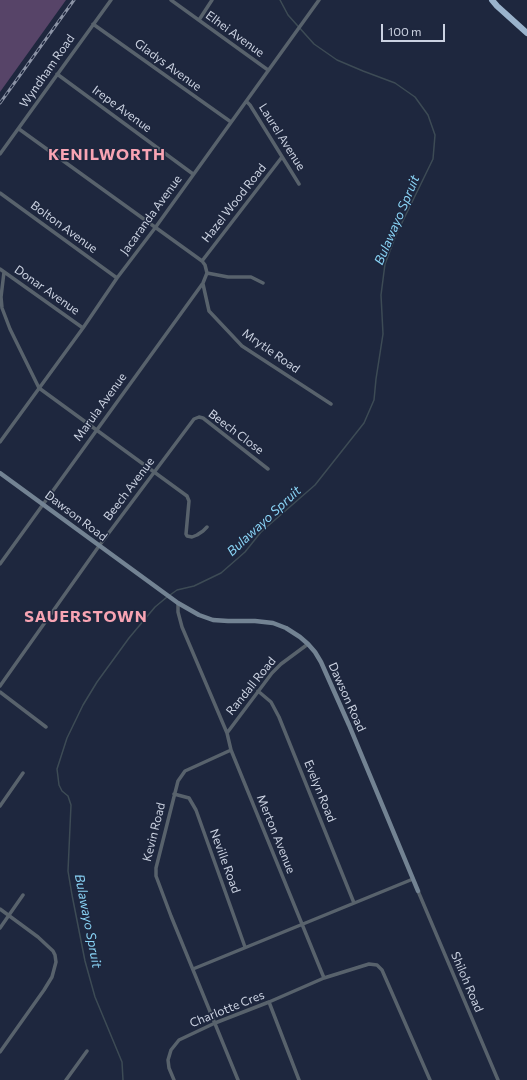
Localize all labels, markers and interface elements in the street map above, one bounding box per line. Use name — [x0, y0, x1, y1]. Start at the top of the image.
street label: Elhei Avenue — [203, 8, 267, 60]
scale bar — [383, 16, 447, 42]
text: 100 m — [388, 24, 422, 38]
street label: Wyndham Road — [16, 32, 78, 110]
street label: Gladys Avenue — [132, 36, 204, 94]
street label: Irepe Avenue — [89, 83, 155, 135]
street label: Laurel Avenue — [256, 101, 308, 173]
district label: KENILWORTH — [48, 145, 166, 165]
street label: Hazel Wood Road — [199, 161, 269, 245]
street label: Jacaranda Avenue — [117, 172, 185, 258]
water label: Bulawayo Spruit — [371, 173, 423, 267]
street label: Bolton Avenue — [28, 198, 100, 256]
street label: Donar Avenue — [12, 262, 82, 318]
street label: Mrytle Road — [239, 326, 303, 376]
street label: Marula Avenue — [70, 370, 130, 444]
street label: Beech Close — [205, 407, 267, 457]
street label: Beech Avenue — [101, 455, 157, 523]
water label: Bulawayo Spruit — [224, 483, 304, 559]
street label: Dawson Road — [42, 488, 110, 544]
district label: SAUERSTOWN — [24, 607, 148, 627]
street label: Randall Road — [223, 654, 279, 718]
street label: Dawson Road — [325, 660, 369, 734]
street label: Evelyn Road — [301, 758, 339, 824]
street label: Merton Avenue — [254, 792, 298, 876]
street label: Kevin Road — [140, 801, 168, 863]
street label: Neville Road — [207, 827, 243, 895]
water label: Bulawayo Spruit — [71, 873, 105, 969]
street label: Shiloh Road — [448, 950, 486, 1014]
street label: Charlotte Cres — [188, 987, 266, 1031]

